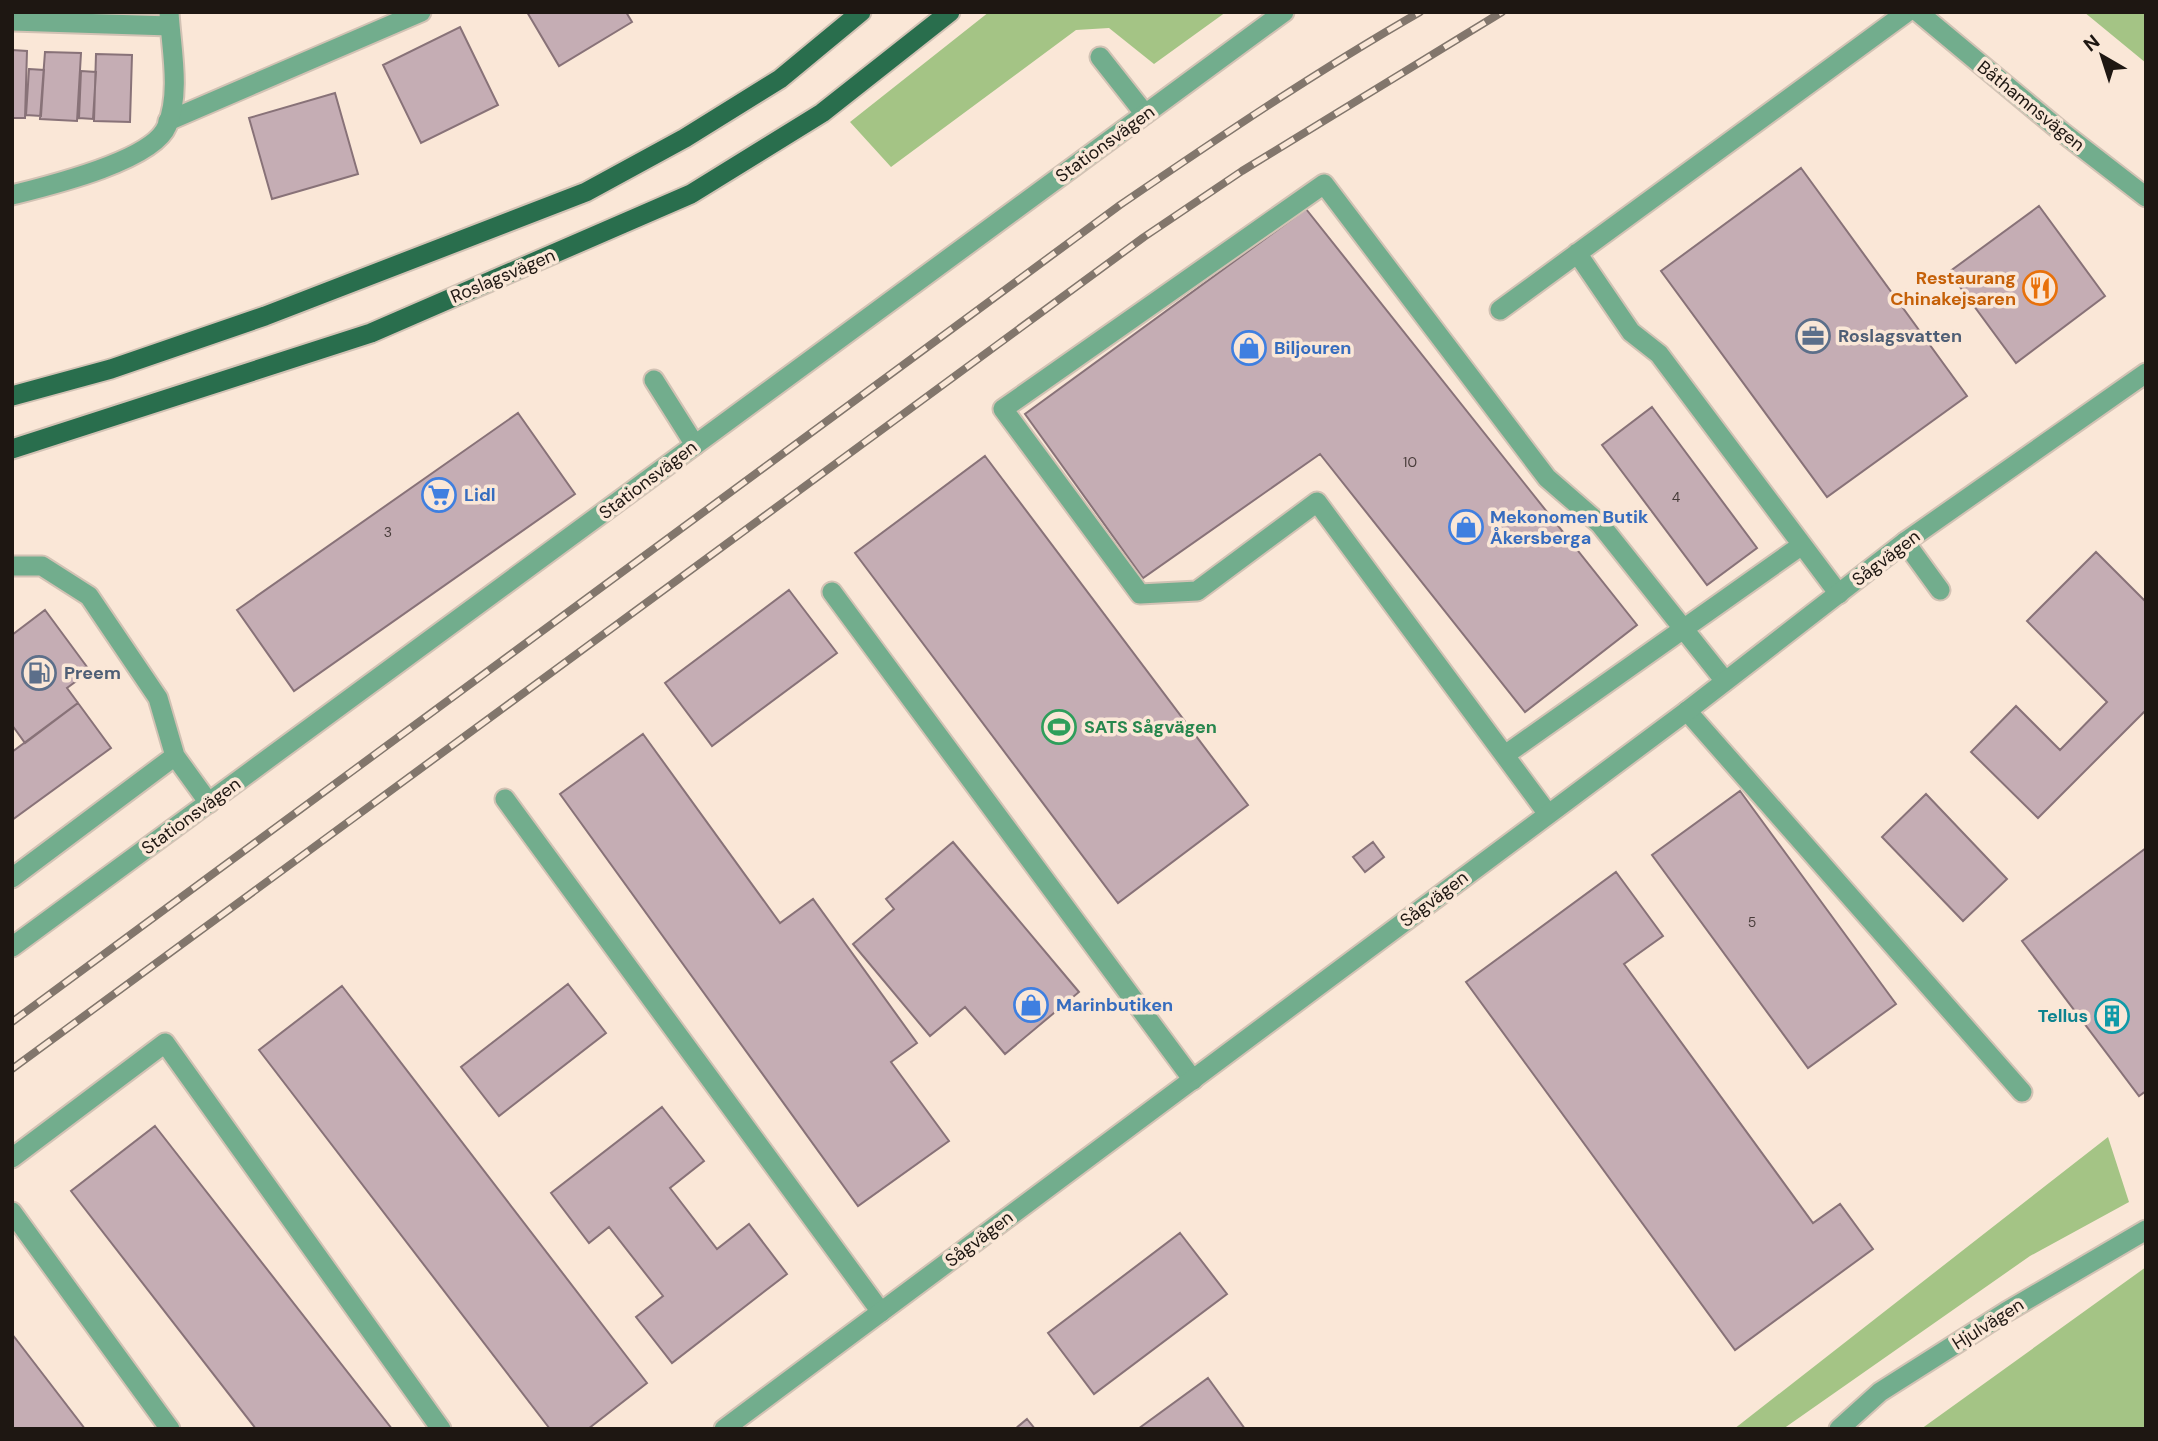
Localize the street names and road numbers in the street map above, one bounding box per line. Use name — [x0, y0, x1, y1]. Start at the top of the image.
street label: Båthamnsvägen — [1972, 55, 2090, 157]
street label: Stationsvägen — [1051, 100, 1159, 188]
street label: Roslagsvägen — [447, 243, 559, 309]
street label: Stationsvägen — [594, 435, 702, 525]
street label: Sågvägen — [1847, 525, 1925, 591]
street label: Stationsvägen — [137, 772, 245, 860]
street label: Sågvägen — [1395, 866, 1473, 932]
street label: Sågvägen — [940, 1206, 1018, 1272]
street label: Hjulvägen — [1948, 1293, 2028, 1355]

